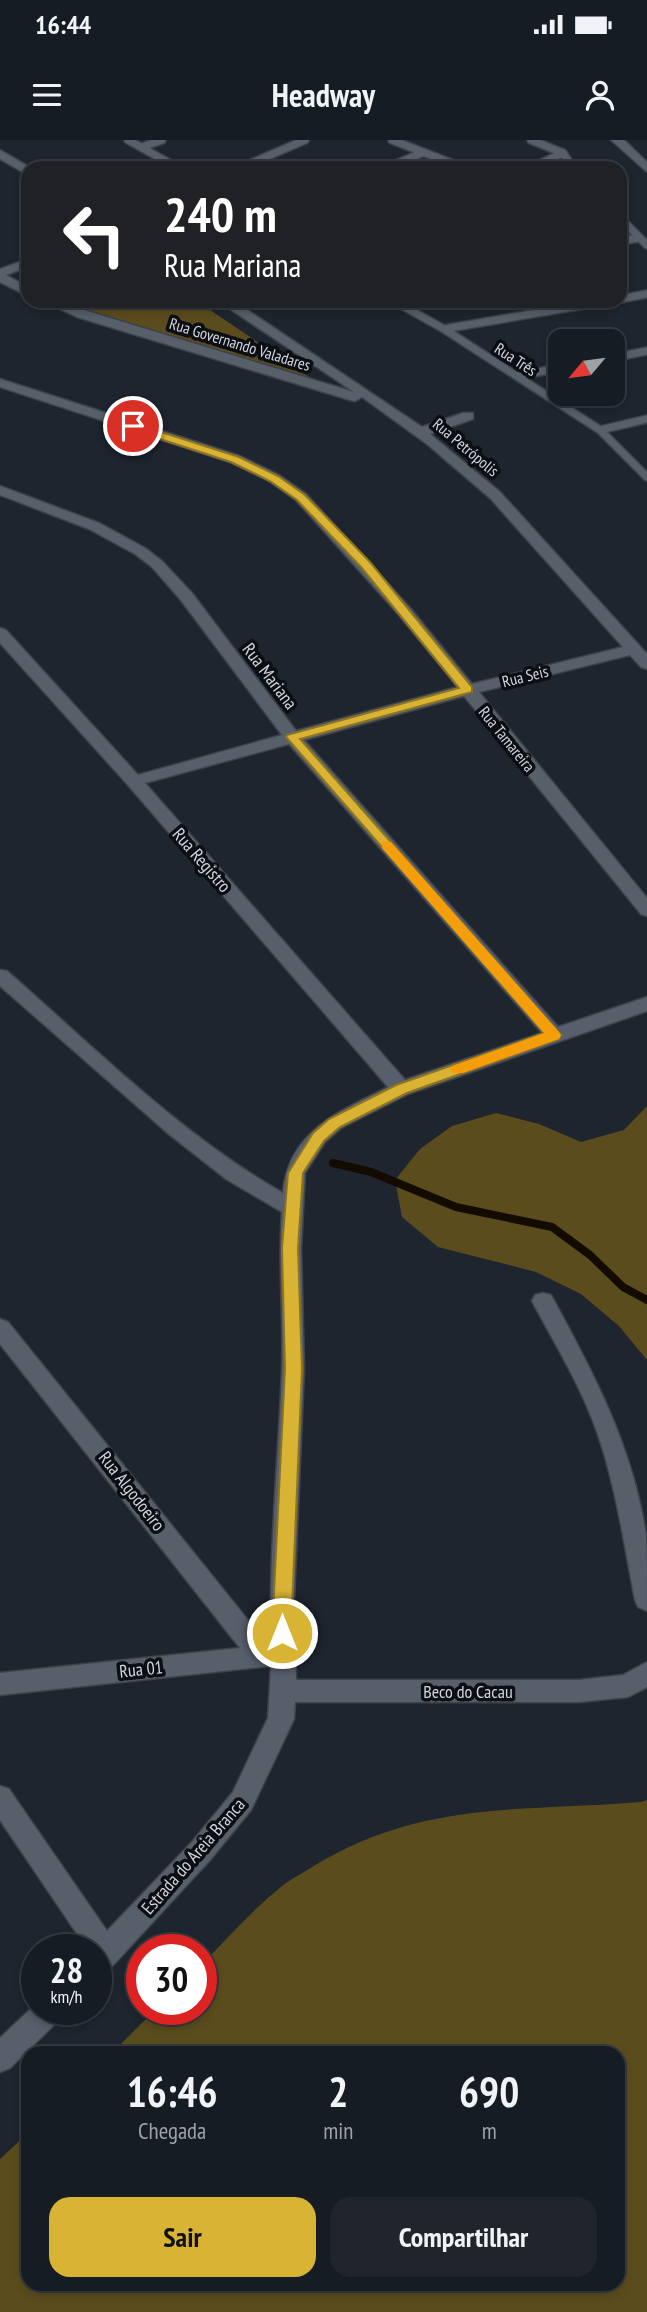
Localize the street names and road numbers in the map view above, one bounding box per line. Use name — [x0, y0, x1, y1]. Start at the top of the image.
street label: Rua Governando Valadares — [167, 313, 313, 375]
street label: Rua Três — [491, 338, 541, 380]
street label: Rua Petrópolis — [429, 414, 503, 480]
street label: Rua Mariana — [238, 638, 302, 714]
street label: Rua Seis — [500, 661, 550, 691]
street label: Rua Tamareira — [475, 702, 539, 776]
street label: Rua Registro — [168, 823, 236, 897]
street label: Rua Algodoeiro — [94, 1447, 170, 1536]
street label: Rua 01 — [118, 1655, 164, 1683]
street label: Beco do Cacau — [423, 1680, 513, 1703]
street label: Estrada do Areia Branca — [136, 1793, 250, 1919]

